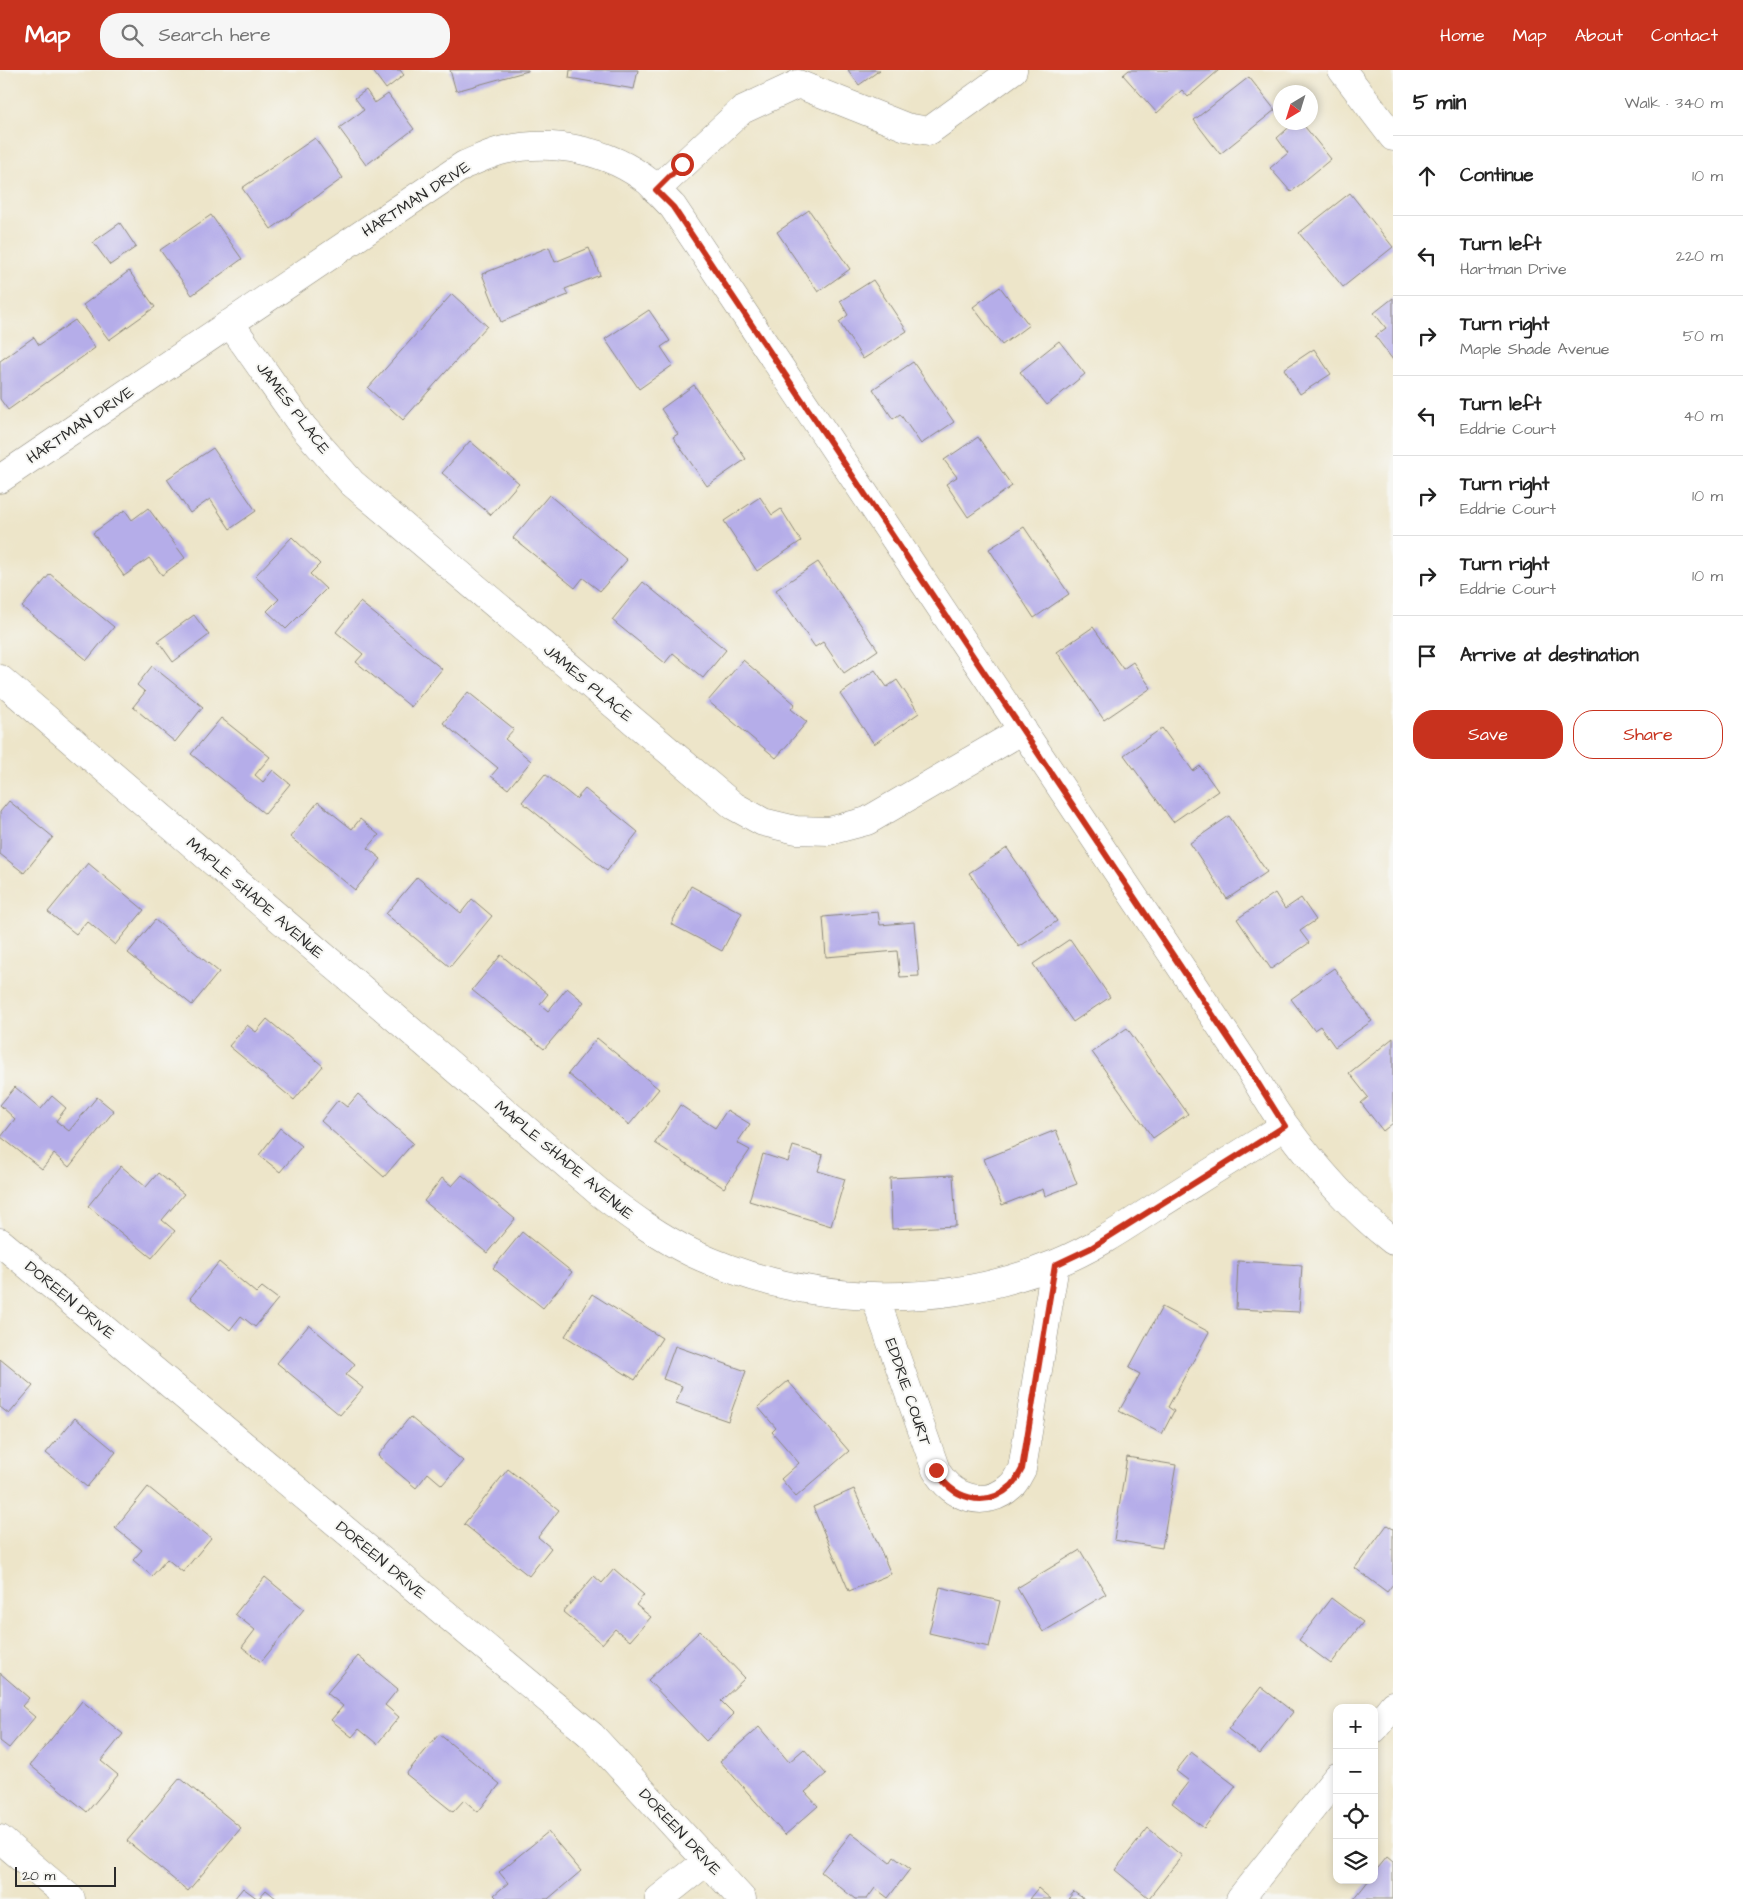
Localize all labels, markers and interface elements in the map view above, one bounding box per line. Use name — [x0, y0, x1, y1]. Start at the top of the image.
search box — [100, 13, 450, 58]
text: Map — [25, 18, 70, 52]
icon: search — [118, 21, 146, 49]
text: Search here — [158, 22, 271, 49]
text: Home — [1440, 23, 1485, 48]
text: Map — [1513, 23, 1547, 48]
text: About — [1575, 23, 1623, 48]
text: Contact — [1651, 23, 1718, 48]
north arrow — [1273, 85, 1318, 130]
text: 5 min — [1413, 88, 1466, 117]
text: Walk · 340 m — [1624, 92, 1723, 114]
route start — [671, 153, 694, 176]
street label: HARTMAN DRIVE — [358, 155, 475, 242]
icon: ahead — [1413, 162, 1441, 190]
text: Continue — [1460, 162, 1534, 189]
text: 10 m — [1692, 165, 1723, 187]
text: Turn left — [1460, 231, 1541, 258]
icon: left — [1413, 242, 1441, 270]
text: 220 m — [1676, 245, 1723, 267]
text: Hartman Drive — [1460, 258, 1567, 280]
text: Turn right — [1460, 311, 1549, 338]
icon: right — [1413, 322, 1441, 350]
text: 50 m — [1683, 325, 1723, 347]
text: Maple Shade Avenue — [1460, 338, 1609, 360]
street label: JAMES PLACE — [251, 357, 335, 459]
street label: HARTMAN DRIVE — [22, 381, 138, 469]
text: Turn left — [1460, 391, 1541, 418]
icon: left — [1413, 402, 1441, 430]
text: 40 m — [1683, 405, 1723, 427]
text: Eddrie Court — [1460, 418, 1556, 440]
text: Turn right — [1460, 471, 1549, 498]
icon: right — [1413, 482, 1441, 510]
text: 10 m — [1692, 485, 1723, 507]
text: Eddrie Court — [1460, 498, 1556, 520]
text: Turn right — [1460, 551, 1549, 578]
icon: right — [1413, 562, 1441, 590]
text: 10 m — [1692, 565, 1723, 587]
text: Eddrie Court — [1460, 578, 1556, 600]
street label: JAMES PLACE — [539, 639, 638, 727]
icon: arrive — [1413, 642, 1441, 670]
text: Arrive at destination — [1460, 642, 1639, 669]
button: Save — [1413, 710, 1563, 759]
button: Share — [1573, 710, 1723, 759]
street label: MAPLE SHADE AVENUE — [182, 832, 329, 964]
street label: MAPLE SHADE AVENUE — [490, 1095, 639, 1225]
street label: DOREEN DRIVE — [20, 1256, 120, 1345]
street label: EDDRIE COURT — [879, 1335, 937, 1449]
route end — [925, 1459, 948, 1482]
street label: DOREEN DRIVE — [331, 1516, 431, 1605]
map controls — [1333, 1704, 1378, 1884]
button: + — [1333, 1704, 1378, 1749]
button: − — [1333, 1749, 1378, 1794]
street label: DOREEN DRIVE — [634, 1784, 726, 1881]
button: locate — [1333, 1794, 1378, 1839]
button: layers — [1333, 1839, 1378, 1884]
scale bar — [15, 1864, 116, 1887]
text: 20 m — [22, 1866, 55, 1886]

